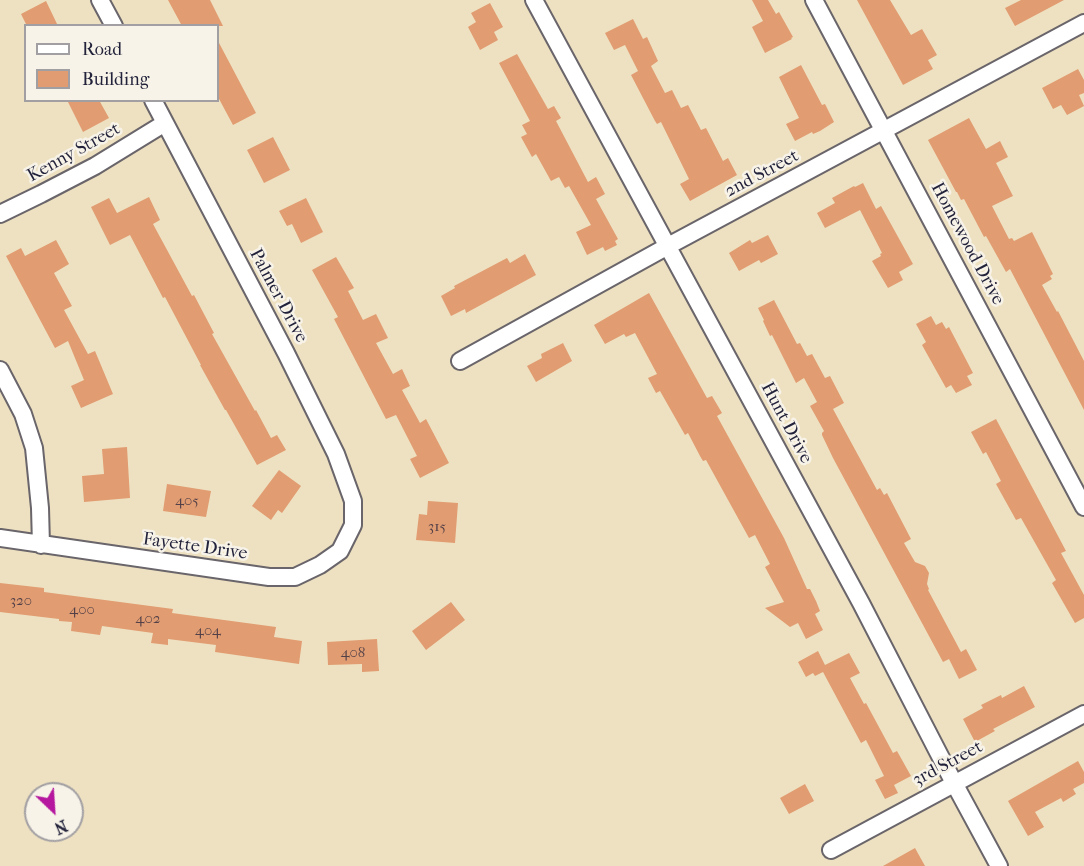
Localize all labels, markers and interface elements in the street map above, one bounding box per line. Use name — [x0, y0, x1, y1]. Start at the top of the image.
legend — [24, 24, 219, 102]
text: Road — [82, 39, 122, 60]
text: Building — [82, 69, 149, 90]
street label: Kenny Street — [24, 119, 124, 187]
street label: 2nd Street — [721, 146, 803, 202]
street label: Homewood Drive — [926, 179, 1008, 309]
street label: Palmer Drive — [244, 245, 312, 347]
street label: Hunt Drive — [756, 379, 816, 467]
house number: 405 — [175, 492, 199, 510]
house number: 315 — [428, 518, 446, 536]
street label: Fayette Drive — [141, 529, 249, 565]
house number: 320 — [10, 592, 32, 610]
house number: 400 — [69, 601, 95, 619]
house number: 402 — [136, 610, 160, 628]
house number: 404 — [195, 622, 221, 640]
house number: 408 — [341, 644, 365, 662]
street label: 3rd Street — [909, 737, 987, 791]
north arrow — [24, 782, 84, 842]
text: N — [51, 816, 70, 838]

